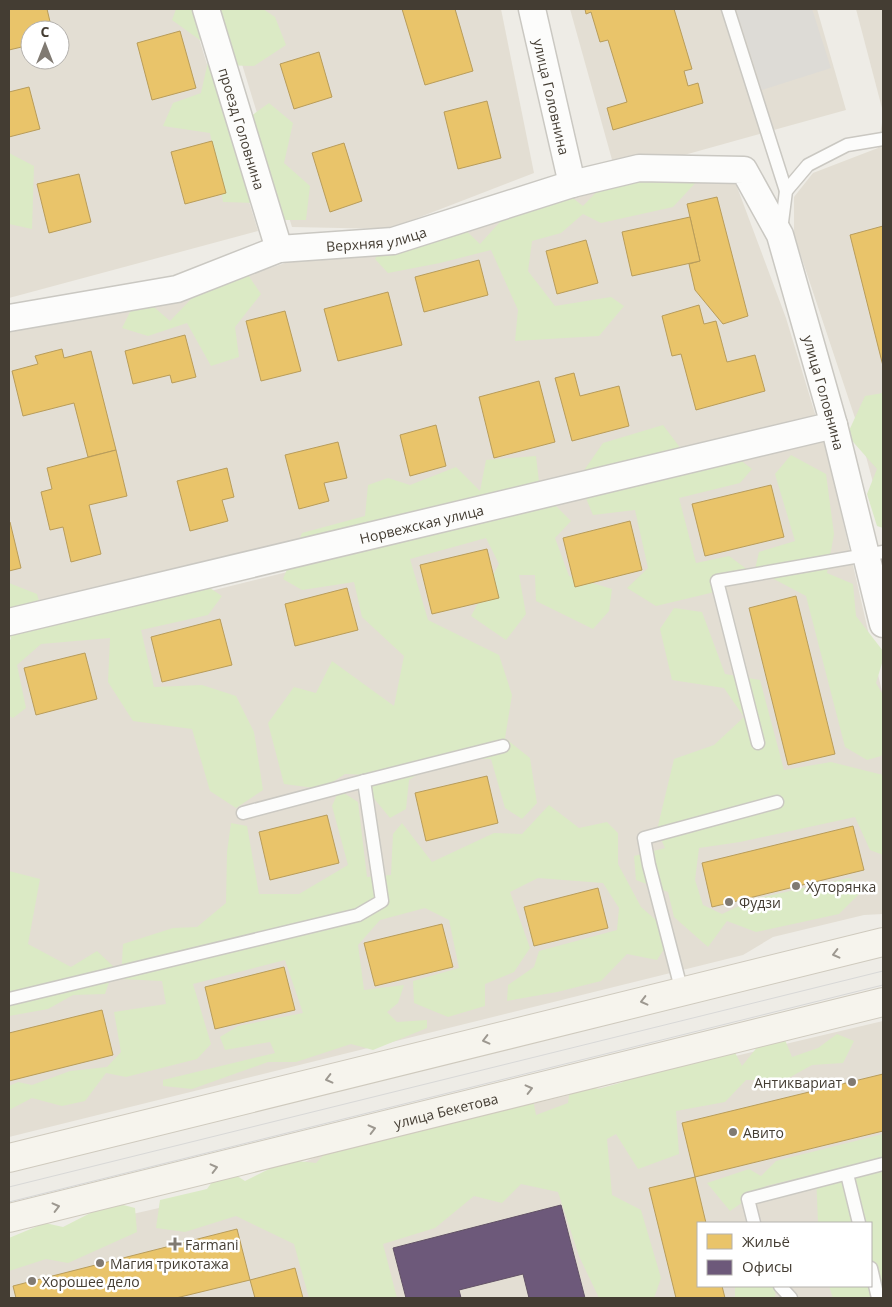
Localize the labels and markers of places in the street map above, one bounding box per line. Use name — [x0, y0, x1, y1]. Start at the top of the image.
place label: Хуторянка — [806, 877, 876, 896]
marker: Хуторянка — [790, 880, 802, 892]
place label: Фудзи — [739, 893, 781, 912]
marker: Фудзи — [723, 896, 735, 908]
place label: Антиквариат — [754, 1073, 842, 1092]
marker: Антиквариат — [846, 1076, 858, 1088]
place label: Авито — [743, 1123, 784, 1142]
marker: Авито — [727, 1126, 739, 1138]
place label: Farmani — [185, 1235, 239, 1254]
marker: Farmani — [169, 1238, 181, 1250]
place label: Магия трикотажа — [110, 1254, 229, 1273]
marker: Магия трикотажа — [94, 1257, 106, 1269]
place label: Хорошее дело — [42, 1272, 140, 1291]
marker: Хорошее дело — [26, 1275, 38, 1287]

